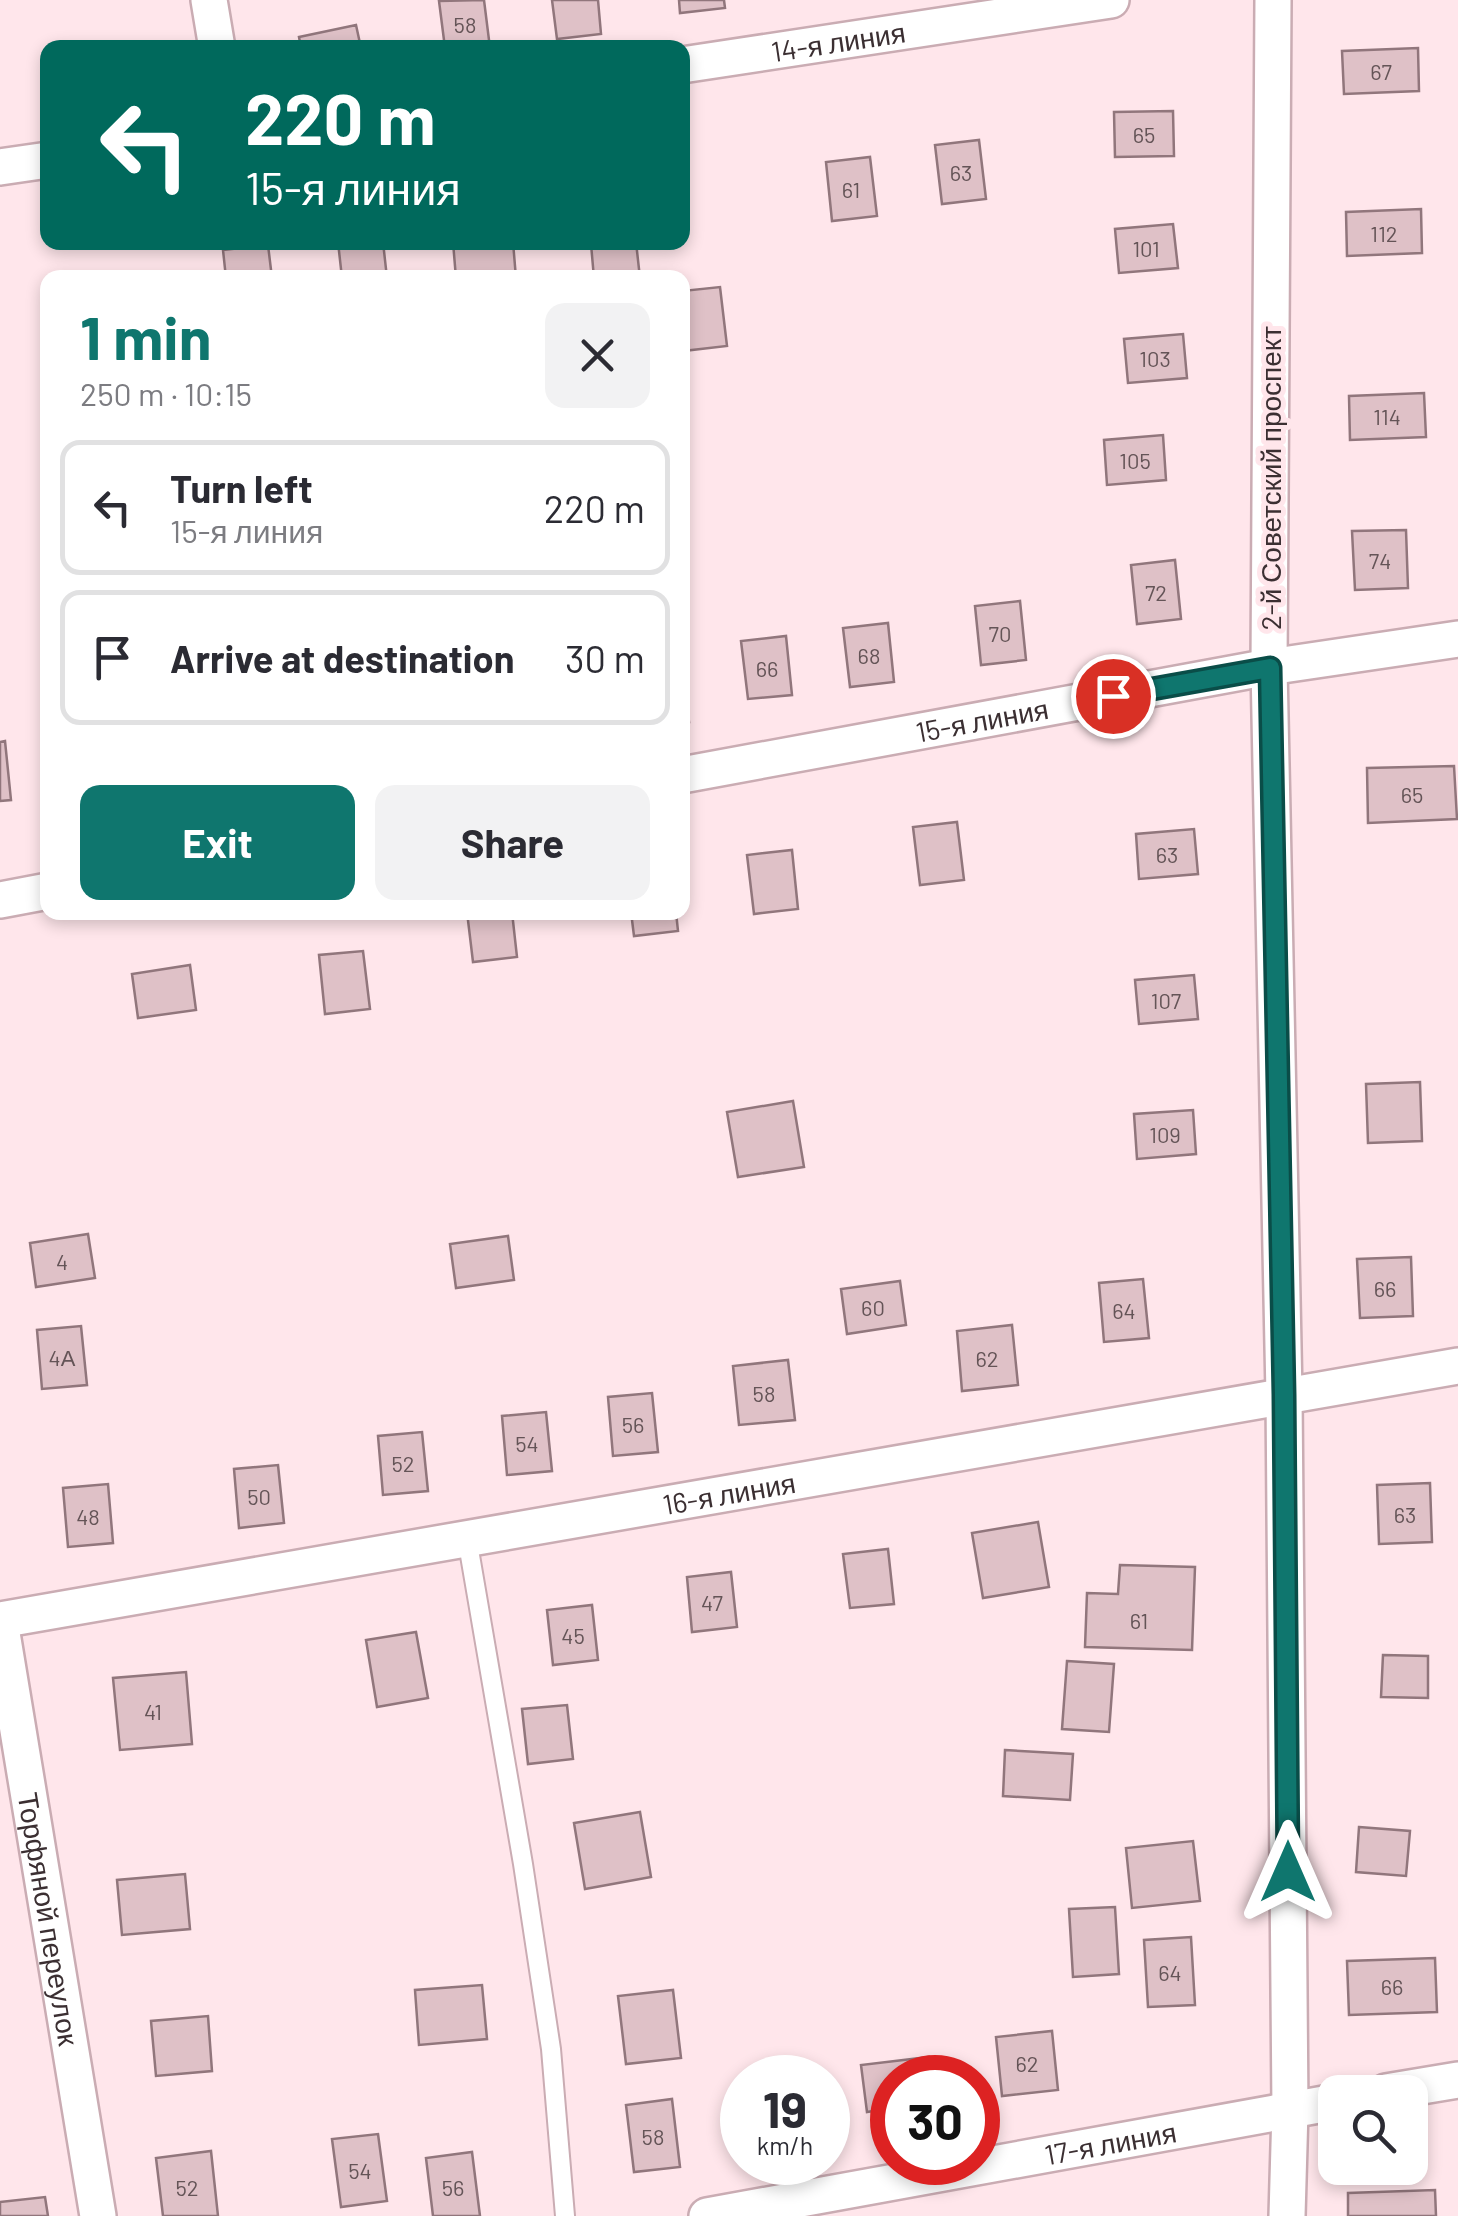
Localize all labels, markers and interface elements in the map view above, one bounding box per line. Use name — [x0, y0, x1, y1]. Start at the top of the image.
house number: 58 — [454, 11, 476, 37]
street label: 14-я линия — [769, 14, 908, 68]
house number: 67 — [1370, 58, 1392, 84]
text: 220 m — [245, 75, 436, 159]
icon: left — [80, 80, 210, 210]
house number: 65 — [1133, 121, 1155, 147]
house number: 63 — [950, 159, 972, 185]
text: 15-я линия — [245, 160, 461, 214]
house number: 61 — [842, 176, 860, 202]
house number: 112 — [1370, 220, 1398, 246]
house number: 101 — [1132, 235, 1160, 261]
text: 1 min — [80, 300, 211, 372]
button: close — [545, 303, 650, 408]
street label: 2-й Советский проспект — [1253, 326, 1287, 630]
house number: 103 — [1139, 345, 1171, 371]
text: 250 m · 10:15 — [80, 374, 252, 412]
house number: 114 — [1373, 403, 1401, 429]
house number: 105 — [1119, 447, 1151, 473]
text: Turn left — [170, 465, 313, 511]
icon: left — [85, 480, 140, 535]
text: 220 m — [544, 485, 645, 531]
text: 15-я линия — [170, 511, 323, 549]
house number: 74 — [1369, 547, 1391, 573]
house number: 72 — [1145, 579, 1167, 605]
house number: 70 — [989, 620, 1011, 646]
icon: arrive — [85, 630, 140, 685]
text: Arrive at destination — [170, 635, 515, 681]
text: 30 m — [565, 635, 645, 681]
house number: 68 — [858, 642, 880, 668]
pin — [1071, 654, 1156, 739]
house number: 66 — [756, 655, 778, 681]
icon: arrive — [1086, 669, 1141, 724]
street label: 15-я линия — [913, 691, 1051, 749]
house number: 65 — [1401, 781, 1423, 807]
button: Exit — [80, 785, 355, 900]
button: Share — [375, 785, 650, 900]
house number: 63 — [1156, 841, 1178, 867]
house number: 107 — [1151, 987, 1181, 1013]
house number: 109 — [1149, 1121, 1181, 1147]
house number: 4 — [56, 1248, 68, 1274]
house number: 66 — [1374, 1275, 1396, 1301]
house number: 60 — [861, 1294, 885, 1320]
house number: 64 — [1112, 1297, 1136, 1323]
house number: 4А — [49, 1344, 76, 1370]
house number: 62 — [975, 1345, 999, 1371]
house number: 58 — [753, 1380, 775, 1406]
house number: 56 — [622, 1411, 644, 1437]
house number: 54 — [515, 1430, 539, 1456]
house number: 52 — [391, 1450, 415, 1476]
street label: 16-я линия — [660, 1465, 798, 1521]
house number: 50 — [247, 1483, 271, 1509]
house number: 63 — [1394, 1501, 1416, 1527]
house number: 48 — [76, 1503, 100, 1529]
house number: 47 — [701, 1589, 723, 1615]
house number: 61 — [1130, 1607, 1148, 1633]
house number: 45 — [561, 1622, 585, 1648]
house number: 41 — [144, 1698, 162, 1724]
street label: Торфяной переулок — [12, 1790, 87, 2049]
position arrow — [1236, 1820, 1340, 1924]
house number: 64 — [1158, 1959, 1182, 1985]
house number: 66 — [1381, 1973, 1403, 1999]
house number: 62 — [1015, 2050, 1039, 2076]
speed limit sign: 30 — [870, 2055, 1000, 2185]
map controls — [1318, 2075, 1428, 2185]
button: search — [1318, 2075, 1428, 2185]
text: 19 — [763, 2078, 807, 2138]
street label: 17-я линия — [1042, 2114, 1179, 2171]
house number: 58 — [642, 2123, 664, 2149]
text: km/h — [757, 2130, 813, 2160]
house number: 54 — [348, 2157, 372, 2183]
house number: 52 — [175, 2174, 199, 2200]
house number: 56 — [442, 2174, 464, 2200]

